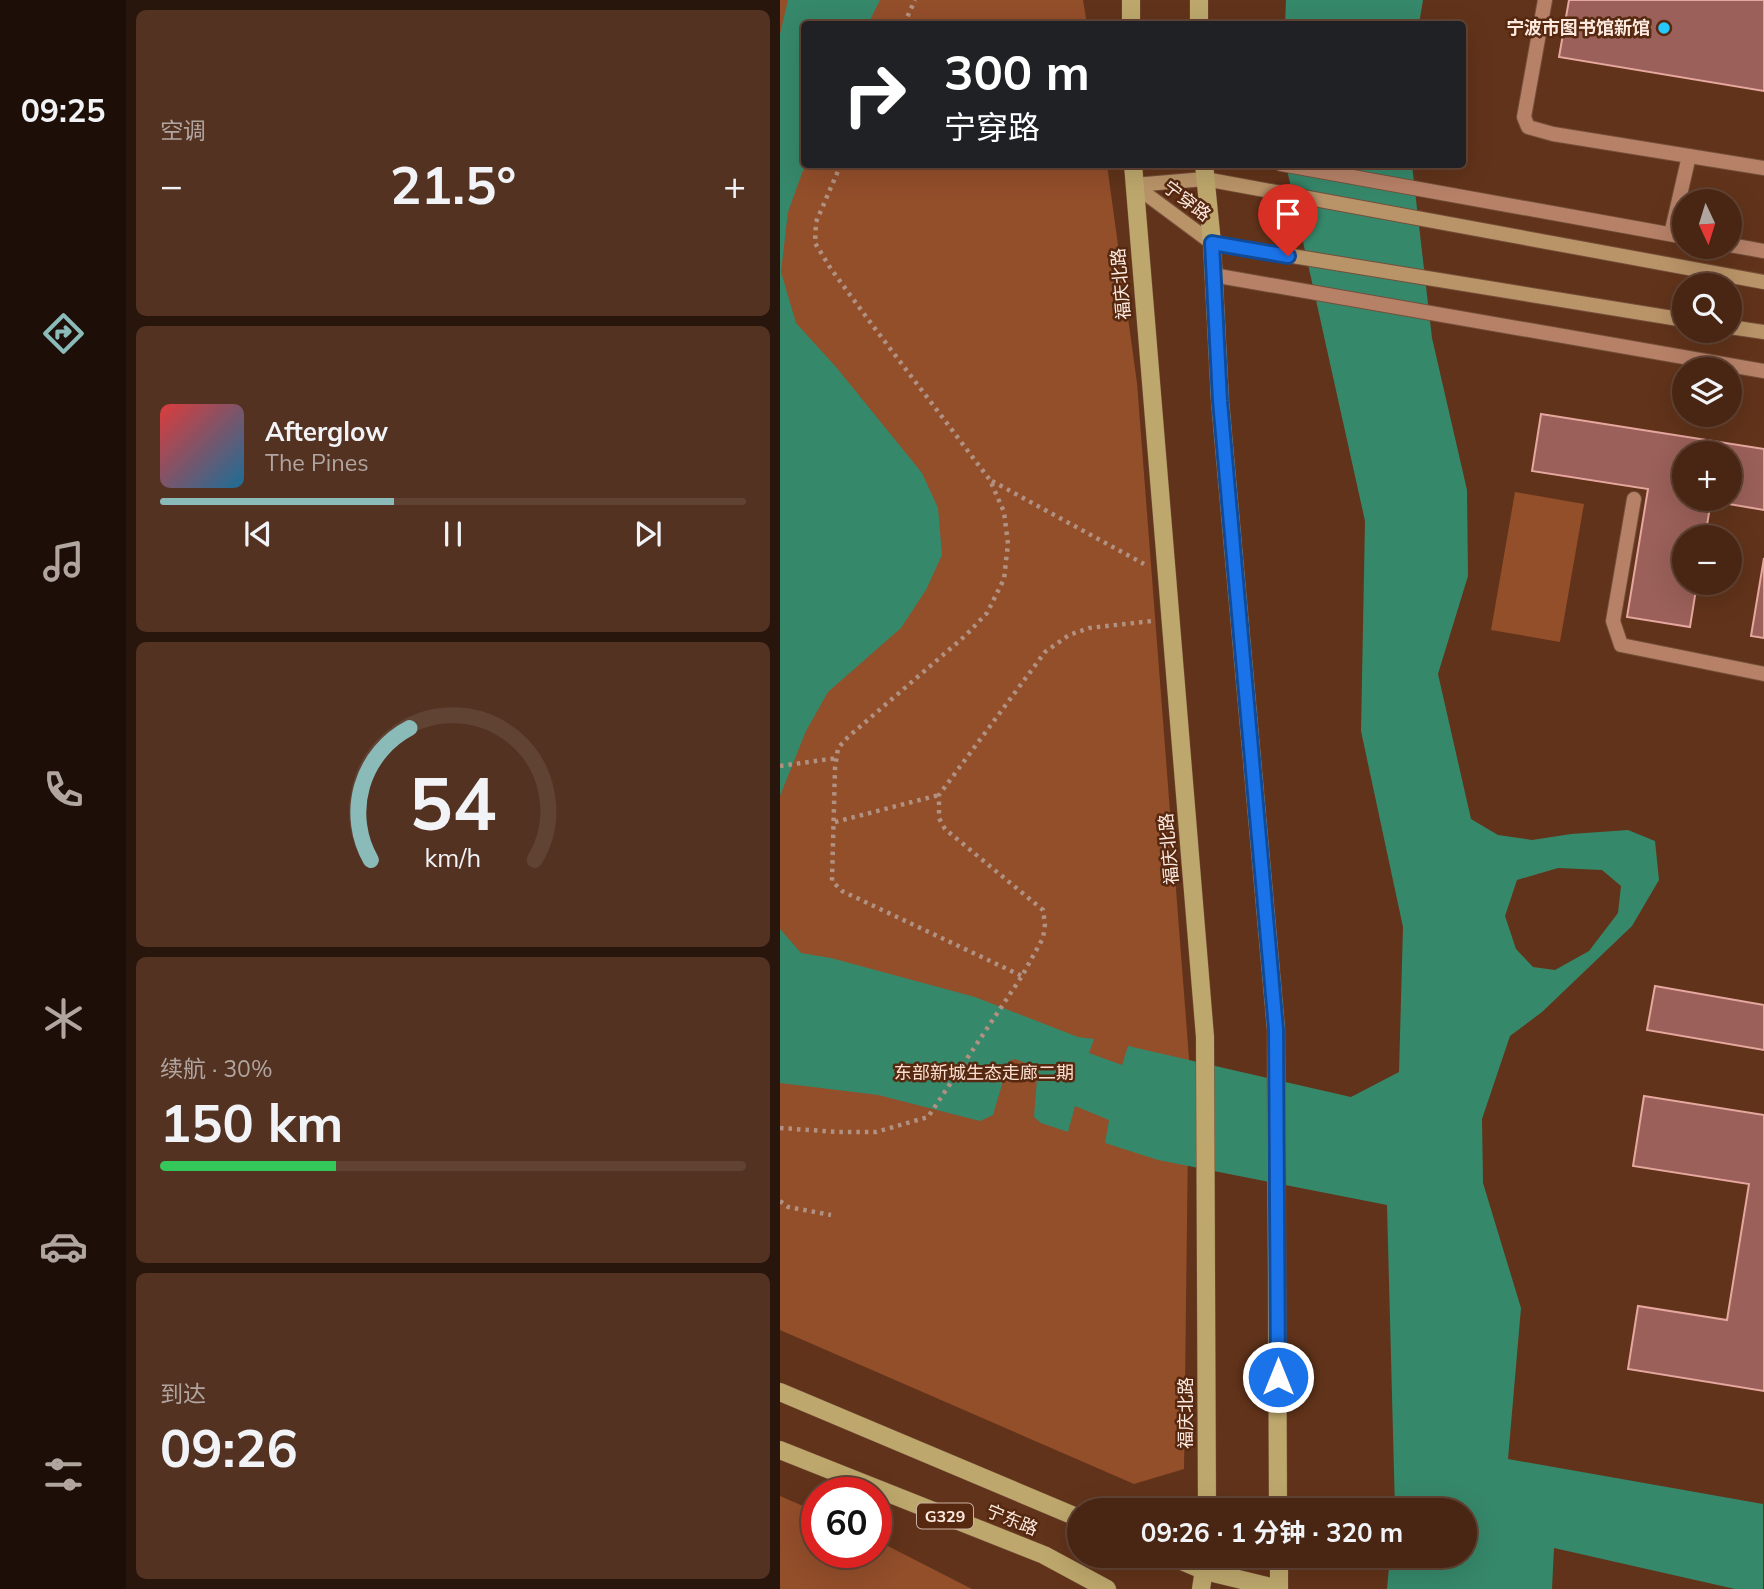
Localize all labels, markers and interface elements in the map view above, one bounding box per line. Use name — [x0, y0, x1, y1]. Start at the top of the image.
place label: 宁波市图书馆新馆 — [1506, 16, 1650, 39]
marker: 宁波市图书馆新馆 — [1656, 20, 1672, 36]
text: 300 m — [944, 41, 1090, 102]
icon: right — [829, 49, 920, 140]
text: 09:25 — [21, 90, 105, 130]
text: 宁穿路 — [944, 107, 1040, 147]
text: 空调 — [160, 116, 206, 145]
text: 21.5° — [390, 152, 516, 217]
text: − — [160, 161, 183, 209]
text: + — [723, 161, 746, 209]
street label: 宁穿路 — [1159, 175, 1216, 226]
pin — [1258, 184, 1318, 256]
north arrow — [1672, 189, 1742, 259]
map controls — [1672, 189, 1742, 595]
icon: arrive — [1269, 195, 1307, 233]
street label: 福庆北路 — [1106, 247, 1135, 321]
button: search — [1672, 273, 1742, 343]
icon: directions — [39, 309, 88, 358]
button: layers — [1672, 357, 1742, 427]
text: Afterglow — [265, 415, 388, 448]
button: + — [1672, 441, 1742, 511]
text: The Pines — [265, 448, 369, 477]
icon: previous — [239, 515, 277, 553]
icon: pause — [434, 515, 472, 553]
icon: next — [629, 515, 667, 553]
button: − — [1672, 525, 1742, 595]
icon: music — [39, 537, 88, 586]
text: 54 — [409, 758, 497, 849]
icon: phone — [39, 765, 88, 814]
street label: 福庆北路 — [1154, 812, 1183, 886]
text: km/h — [425, 842, 481, 873]
icon: climate — [39, 994, 88, 1043]
text: 续航 · 30% — [160, 1054, 272, 1083]
park label: 东部新城生态走廊二期 — [894, 1061, 1074, 1084]
text: 150 km — [160, 1090, 343, 1155]
icon: car — [39, 1222, 88, 1271]
position arrow — [1241, 1340, 1315, 1414]
street label: 福庆北路 — [1174, 1377, 1197, 1449]
text: 到达 — [160, 1379, 206, 1408]
text: 09:26 — [160, 1415, 298, 1480]
icon: filters — [39, 1450, 88, 1499]
speed limit sign: 60 — [801, 1477, 892, 1568]
street label: 宁东路 — [983, 1499, 1042, 1540]
road number: G329 — [917, 1504, 973, 1528]
text: 09:26 · 1 分钟 · 320 m — [1141, 1516, 1403, 1549]

